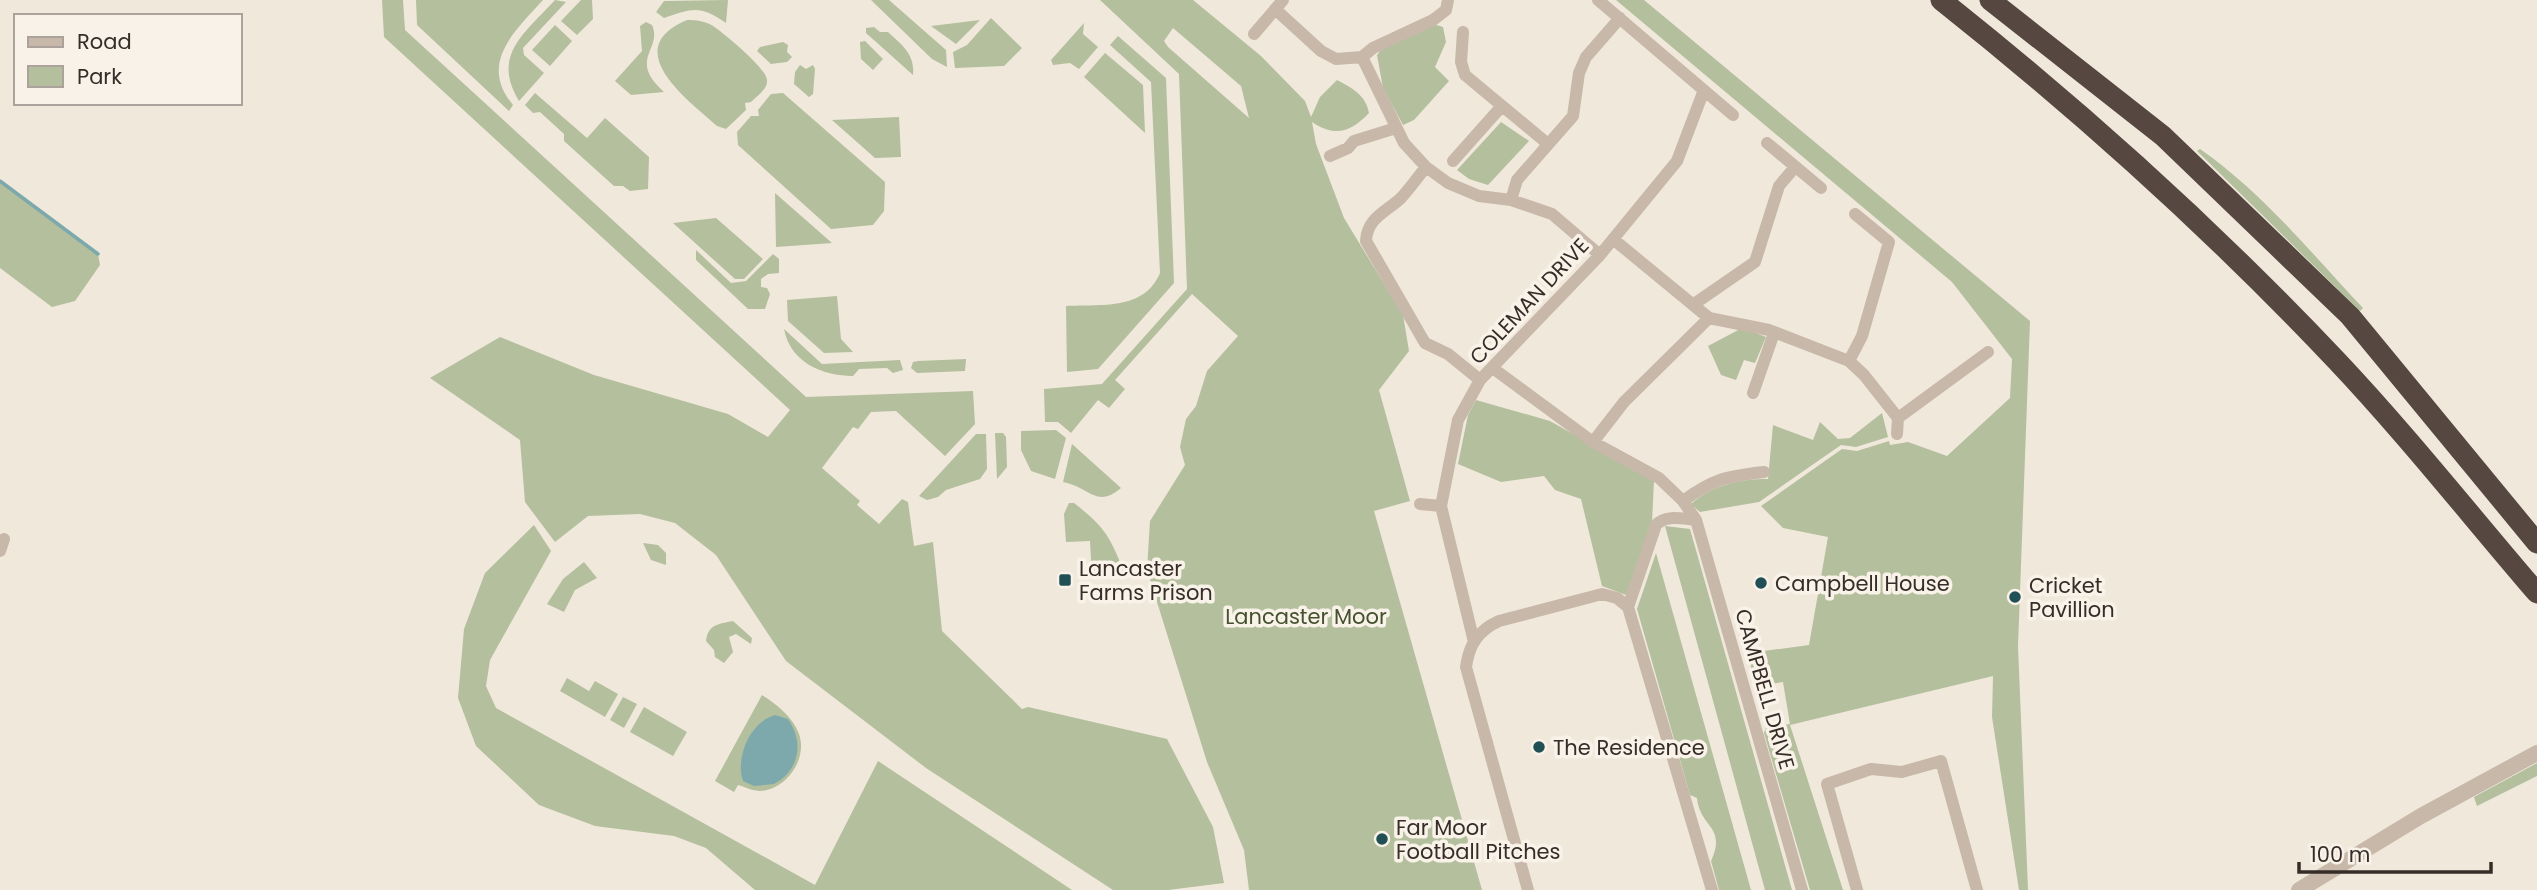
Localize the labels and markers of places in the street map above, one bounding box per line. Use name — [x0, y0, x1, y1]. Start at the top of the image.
place label: Lancaster Farms Prison — [1079, 554, 1213, 607]
place label: Campbell House — [1775, 569, 1950, 598]
place label: Cricket Pavillion — [2029, 571, 2115, 624]
marker: Lancaster Farms Prison — [1057, 572, 1073, 588]
marker: Campbell House — [1753, 575, 1769, 591]
marker: Cricket Pavillion — [2007, 589, 2023, 605]
place label: The Residence — [1553, 733, 1705, 762]
marker: The Residence — [1531, 739, 1547, 755]
place label: Far Moor Football Pitches — [1396, 813, 1561, 866]
marker: Far Moor Football Pitches — [1374, 831, 1390, 847]

